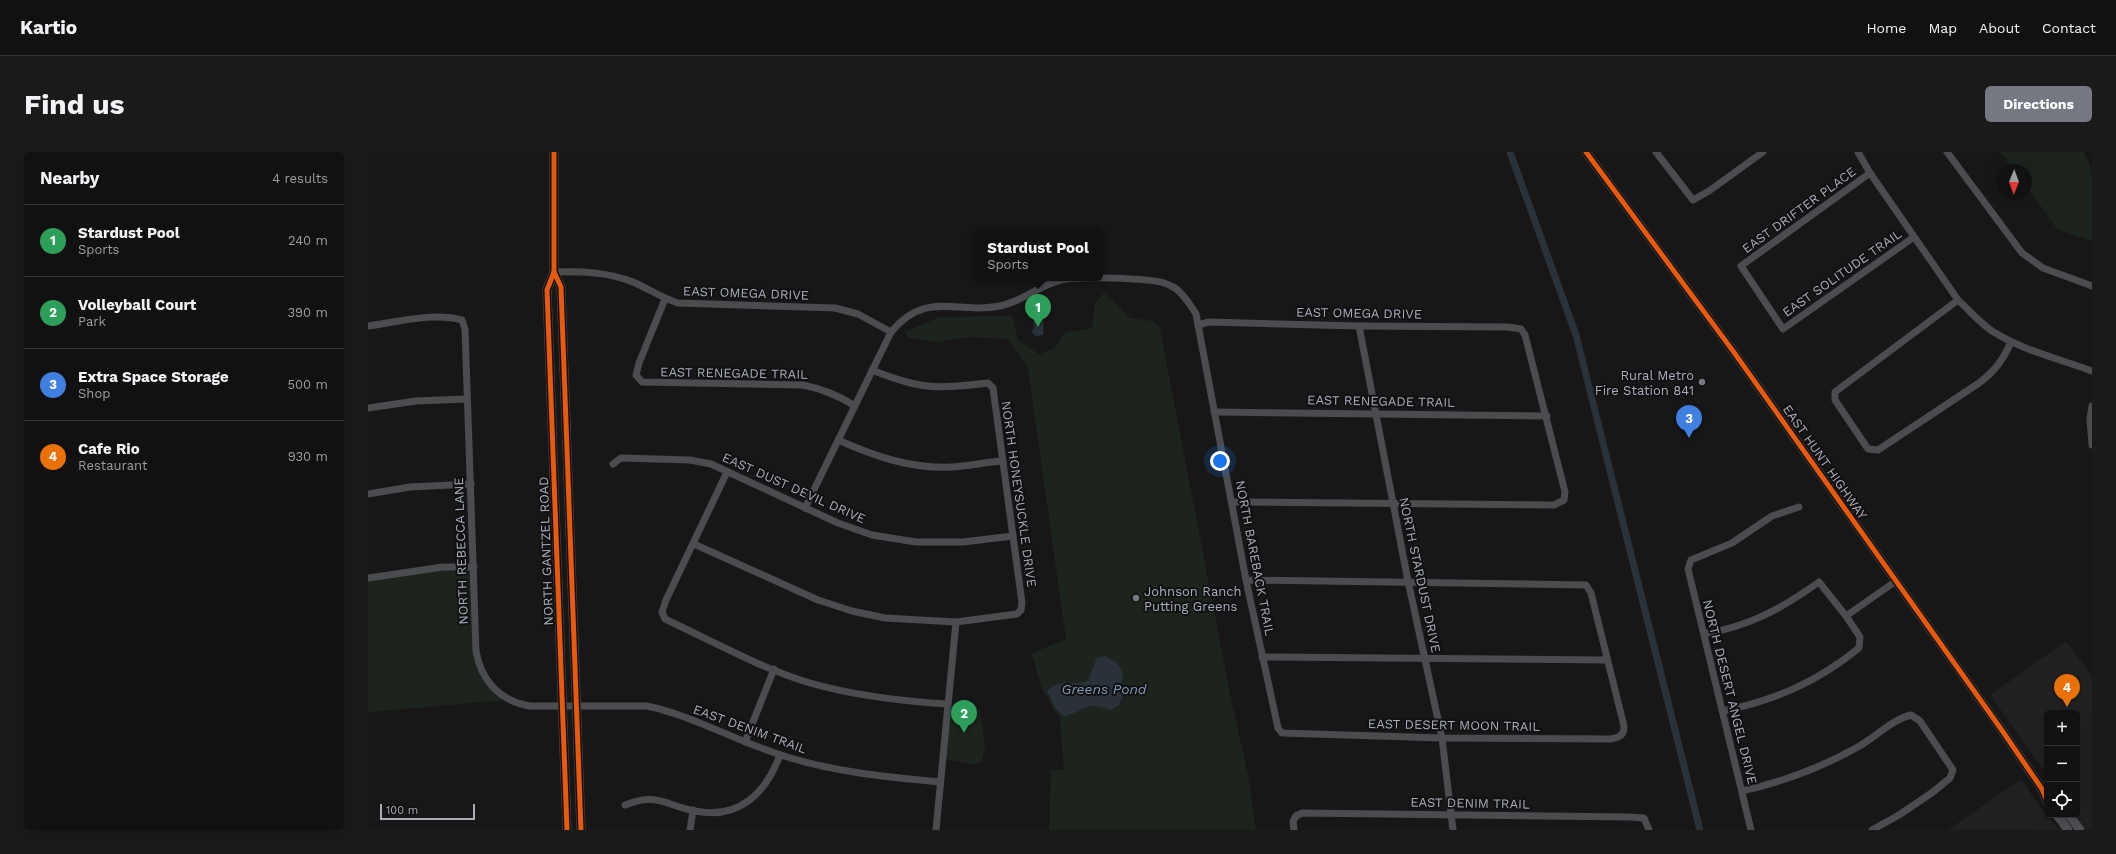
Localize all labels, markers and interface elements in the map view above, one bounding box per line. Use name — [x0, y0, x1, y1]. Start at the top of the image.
text: Kartio — [20, 16, 77, 39]
text: Home — [1866, 20, 1906, 36]
text: Map — [1928, 20, 1957, 36]
text: About — [1979, 20, 2020, 36]
text: Contact — [2042, 20, 2096, 36]
button: Directions — [1985, 86, 2092, 122]
text: Find us — [24, 88, 124, 121]
street label: EAST DRIFTER PLACE — [1739, 164, 1859, 256]
north arrow — [1996, 164, 2032, 200]
text: Nearby — [40, 168, 99, 188]
text: 4 results — [272, 171, 328, 186]
text: Stardust Pool — [78, 224, 180, 242]
street label: EAST SOLITUDE TRAIL — [1780, 226, 1905, 320]
popup — [973, 229, 1103, 281]
text: 1 — [50, 233, 56, 248]
text: 240 m — [288, 233, 328, 248]
text: Stardust Pool — [987, 239, 1089, 257]
text: Sports — [78, 242, 119, 257]
text: Sports — [987, 257, 1029, 272]
street label: EAST OMEGA DRIVE — [683, 283, 809, 303]
pin: 1 — [1025, 294, 1051, 327]
text: Volleyball Court — [78, 296, 196, 314]
street label: EAST OMEGA DRIVE — [1296, 304, 1422, 322]
text: 2 — [49, 305, 57, 320]
text: 390 m — [287, 305, 328, 320]
text: Park — [78, 314, 106, 329]
street label: EAST RENEGADE TRAIL — [660, 364, 808, 382]
text: Extra Space Storage — [78, 368, 229, 386]
place label: Rural Metro Fire Station 841 — [1595, 368, 1694, 398]
text: 3 — [49, 377, 57, 392]
text: 500 m — [287, 377, 328, 392]
marker: Rural Metro Fire Station 841 — [1697, 377, 1707, 387]
text: Shop — [78, 386, 110, 401]
street label: EAST RENEGADE TRAIL — [1307, 392, 1455, 410]
street label: NORTH HONEYSUCKLE DRIVE — [999, 400, 1039, 588]
street label: EAST HUNT HIGHWAY — [1780, 402, 1871, 523]
pin: 3 — [1676, 405, 1702, 438]
text: Cafe Rio — [78, 440, 140, 458]
text: 4 — [49, 449, 57, 464]
text: 930 m — [288, 449, 328, 464]
street label: EAST DUST DEVIL DRIVE — [720, 450, 868, 526]
your location — [1210, 451, 1230, 471]
text: Restaurant — [78, 458, 148, 473]
street label: NORTH GANTZEL ROAD — [536, 476, 556, 626]
street label: NORTH REBECCA LANE — [451, 477, 471, 625]
street label: NORTH BAREBACK TRAIL — [1233, 479, 1277, 637]
street label: NORTH STARDUST DRIVE — [1396, 496, 1444, 654]
place label: Johnson Ranch Putting Greens — [1144, 584, 1242, 614]
marker: Johnson Ranch Putting Greens — [1131, 593, 1141, 603]
street label: NORTH DESERT ANGEL DRIVE — [1700, 598, 1760, 786]
pin: 4 — [2054, 674, 2080, 707]
water label: Greens Pond — [1062, 681, 1147, 697]
pin: 2 — [951, 700, 977, 733]
street label: EAST DENIM TRAIL — [691, 702, 809, 757]
map controls — [2044, 710, 2080, 818]
button: + — [2044, 710, 2080, 746]
street label: EAST DESERT MOON TRAIL — [1368, 716, 1540, 734]
button: − — [2044, 746, 2080, 782]
button: locate — [2044, 782, 2080, 818]
street label: EAST DENIM TRAIL — [1410, 794, 1530, 812]
scale bar — [380, 802, 475, 821]
text: 100 m — [386, 804, 418, 817]

